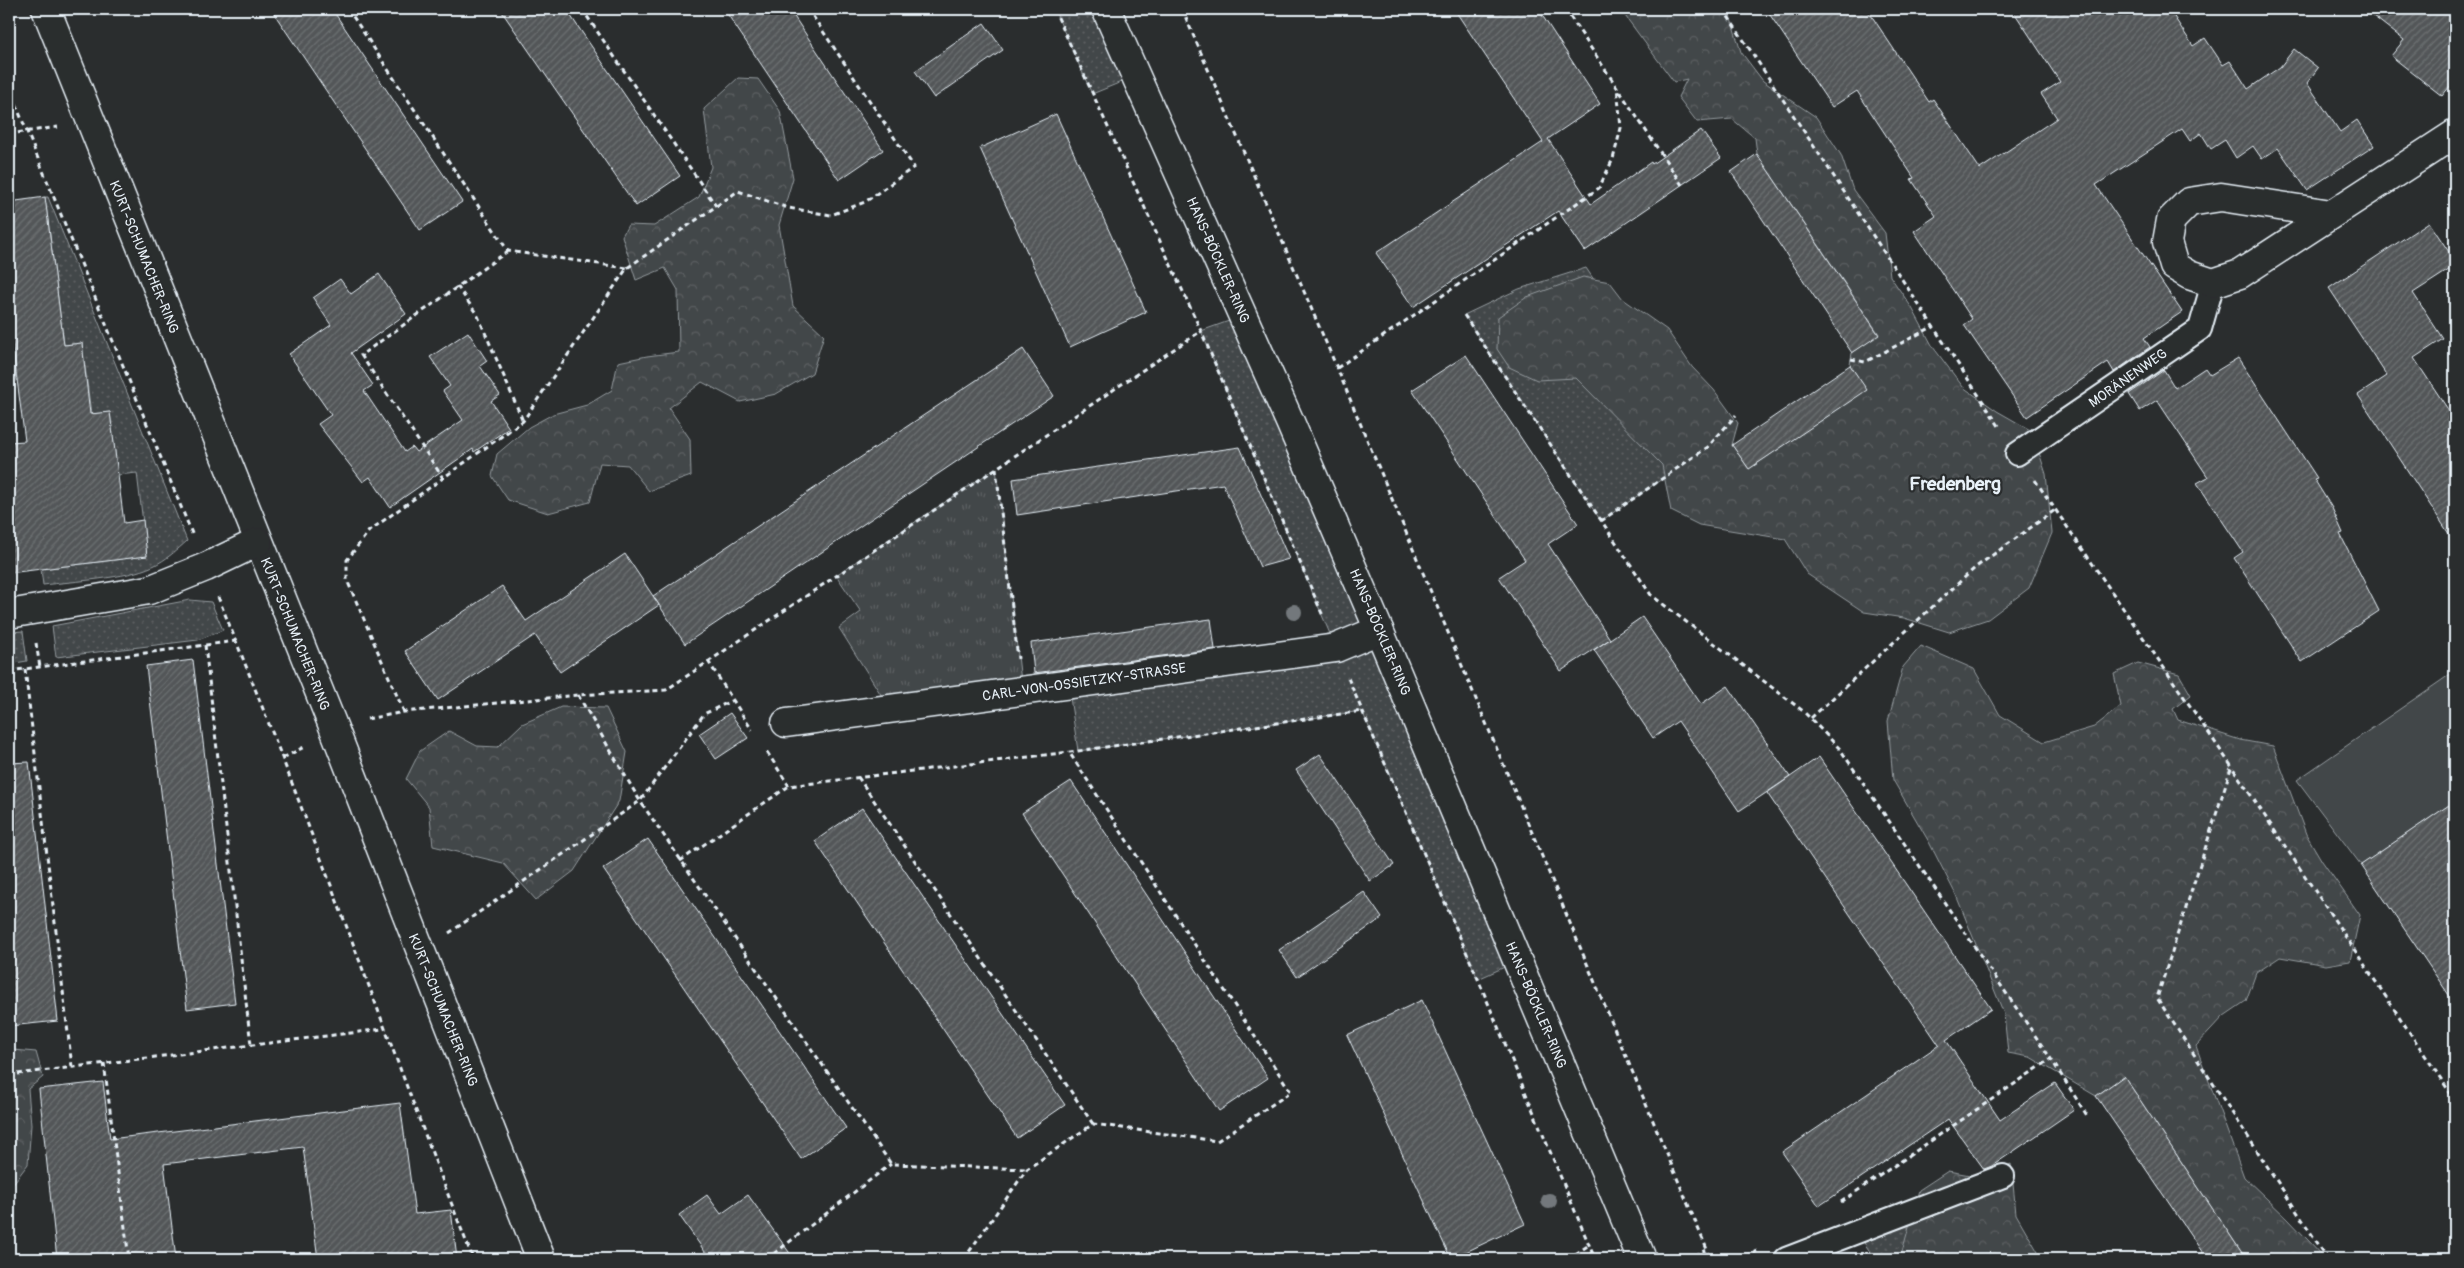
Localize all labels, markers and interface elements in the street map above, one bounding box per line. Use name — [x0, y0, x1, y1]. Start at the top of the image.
street label: KURT-SCHUMACHER-RING — [106, 178, 182, 336]
street label: HANS-BÖCKLER-RING — [1183, 194, 1254, 326]
street label: MORÄNENWEG — [2086, 345, 2170, 411]
district label: Fredenberg — [1909, 472, 2001, 496]
street label: KURT-SCHUMACHER-RING — [257, 555, 333, 713]
street label: HANS-BÖCKLER-RING — [1346, 566, 1415, 698]
street label: CARL-VON-OSSIETZKY-STRASSE — [981, 659, 1187, 705]
street label: KURT-SCHUMACHER-RING — [405, 931, 481, 1089]
street label: HANS-BÖCKLER-RING — [1502, 939, 1571, 1071]

